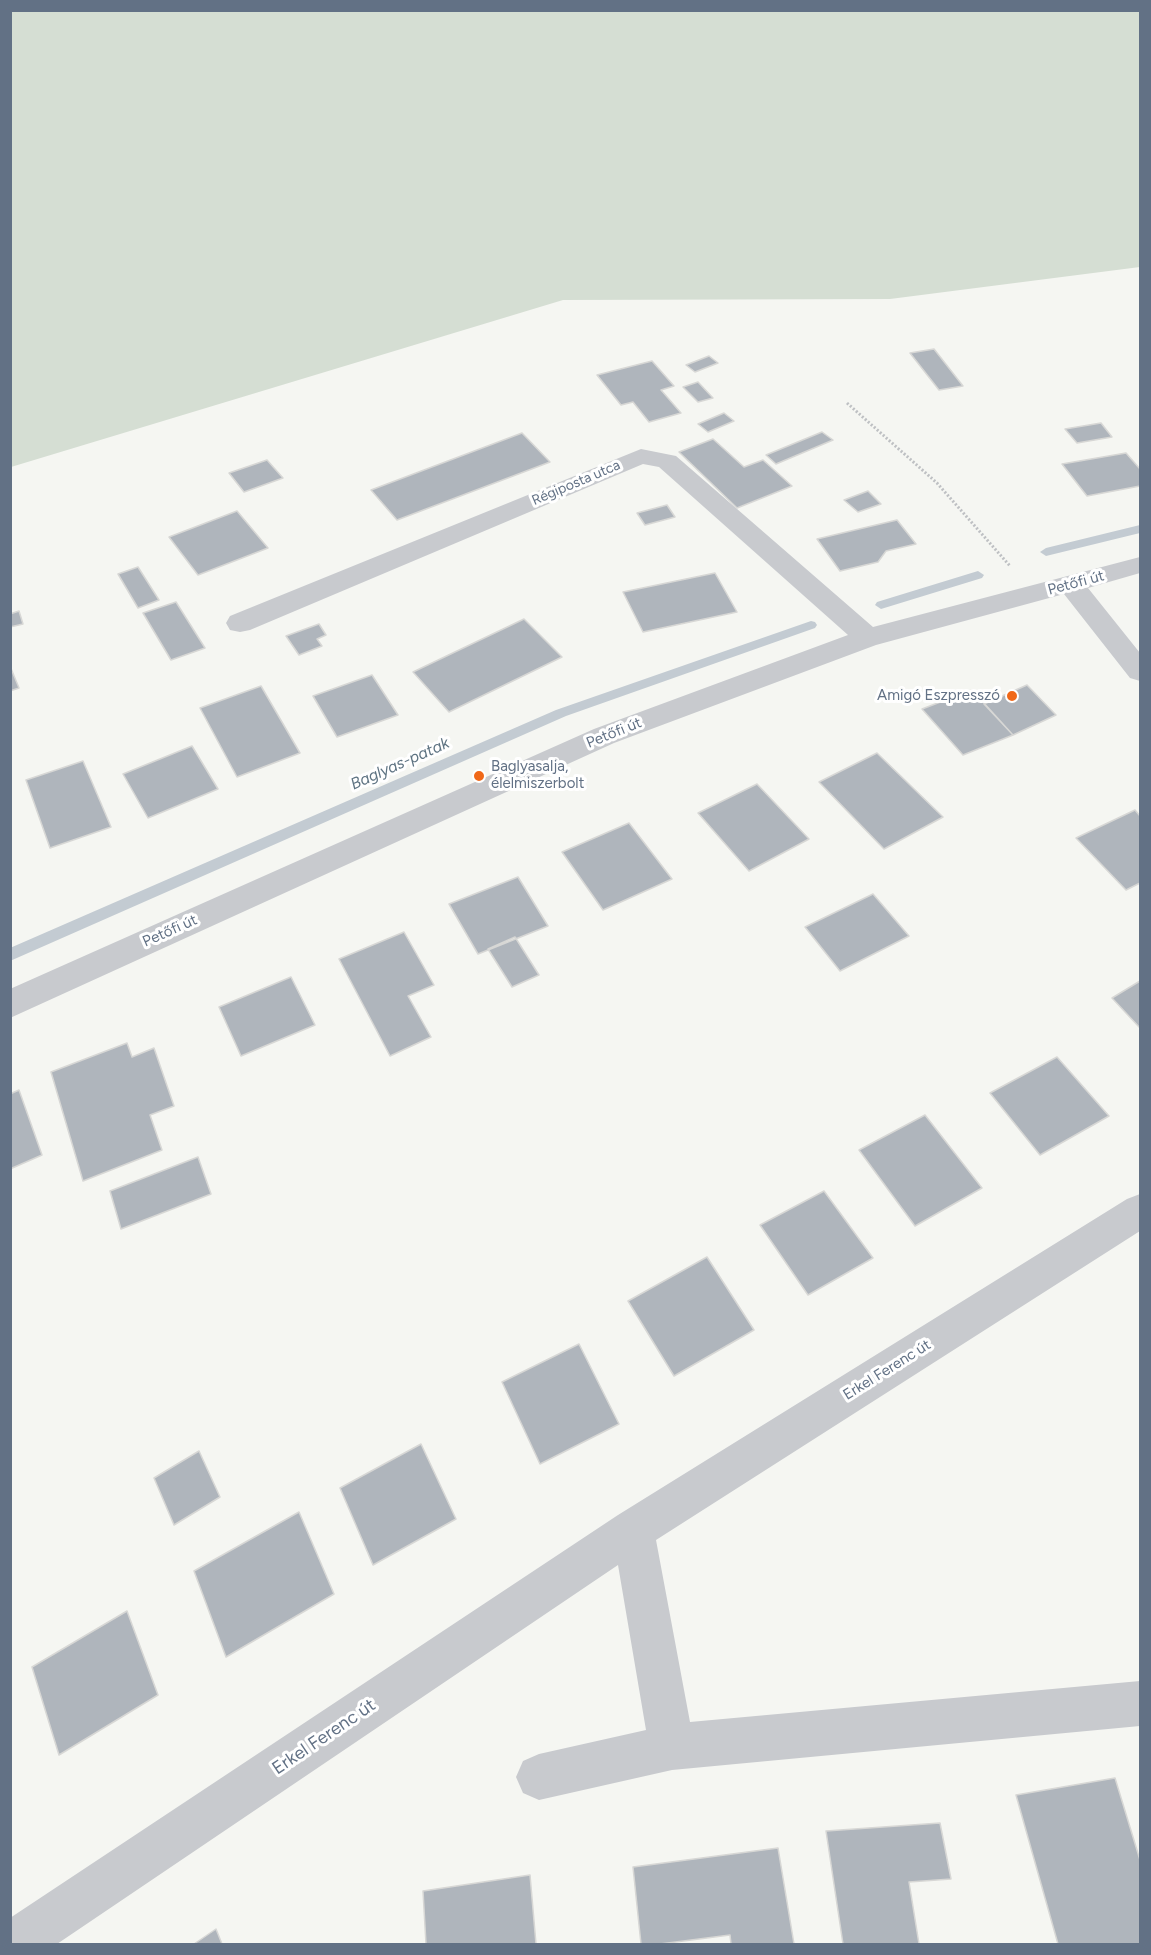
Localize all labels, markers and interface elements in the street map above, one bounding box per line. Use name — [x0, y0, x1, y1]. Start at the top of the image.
street label: Régiposta utca — [529, 457, 623, 509]
street label: Petőfi út — [1046, 567, 1106, 599]
place label: Amigó Eszpresszó — [877, 687, 1000, 705]
marker: Amigó Eszpresszó — [1005, 689, 1019, 703]
street label: Petőfi út — [584, 714, 644, 752]
water label: Baglyas-patak — [348, 734, 452, 794]
place label: Baglyasalja, élelmiszerbolt — [491, 758, 584, 793]
marker: Baglyasalja, élelmiszerbolt — [472, 769, 486, 783]
street label: Petőfi út — [140, 911, 200, 951]
street label: Erkel Ferenc út — [840, 1336, 934, 1404]
street label: Erkel Ferenc út — [268, 1694, 380, 1780]

